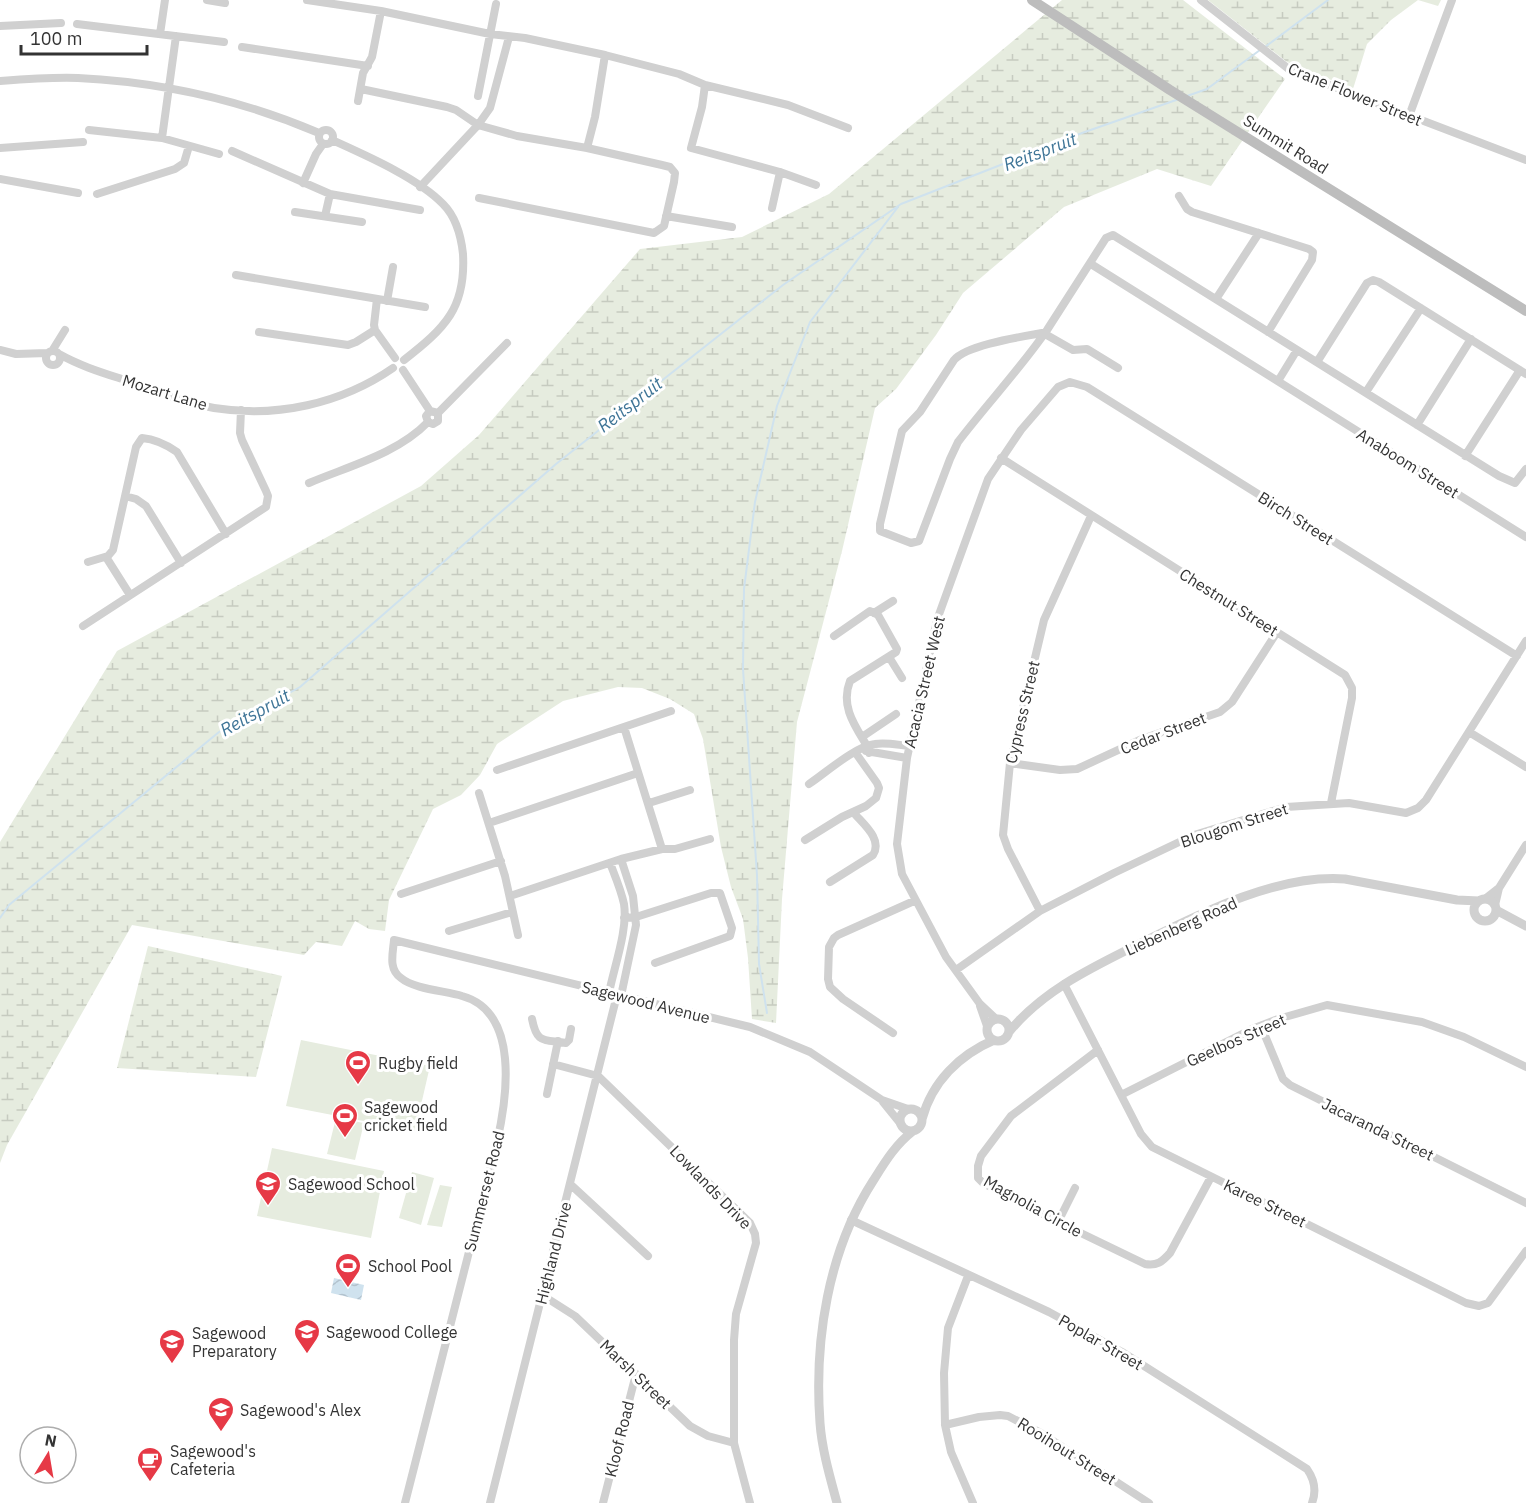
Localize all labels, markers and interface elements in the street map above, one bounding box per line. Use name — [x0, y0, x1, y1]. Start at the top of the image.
scale bar — [21, 18, 147, 56]
text: 100 m — [30, 27, 82, 50]
street label: Crane Flower Street — [1285, 58, 1425, 130]
street label: Summit Road — [1240, 110, 1332, 178]
water label: Reitspruit — [1000, 127, 1081, 176]
street label: Mozart Lane — [120, 370, 210, 414]
water label: Reitspruit — [593, 371, 668, 437]
street label: Anaboom Street — [1353, 424, 1463, 502]
street label: Birch Street — [1255, 487, 1337, 549]
street label: Chestnut Street — [1176, 564, 1282, 640]
street label: Acacia Street West — [899, 614, 949, 750]
street label: Cypress Street — [1000, 659, 1044, 765]
water label: Reitspruit — [216, 683, 295, 741]
street label: Cedar Street — [1117, 708, 1209, 758]
street label: Blougom Street — [1178, 798, 1290, 852]
street label: Liebenberg Road — [1122, 892, 1240, 960]
street label: Sagewood Avenue — [580, 976, 712, 1028]
street label: Geelbos Street — [1183, 1009, 1289, 1071]
sports icon: Rugby field — [343, 1048, 373, 1086]
place label: Rugby field — [378, 1053, 458, 1073]
street label: Jacaranda Street — [1319, 1093, 1437, 1165]
place label: Sagewood cricket field — [364, 1097, 448, 1135]
sports icon: Sagewood cricket field — [330, 1101, 360, 1139]
street label: Summerset Road — [459, 1129, 509, 1253]
street label: Lowlands Drive — [666, 1141, 756, 1233]
school or university icon: Sagewood School — [253, 1169, 283, 1207]
street label: Magnolia Circle — [980, 1171, 1086, 1241]
place label: Sagewood School — [288, 1174, 415, 1194]
street label: Karee Street — [1220, 1174, 1310, 1232]
street label: Highland Drive — [531, 1199, 575, 1306]
sports icon: School Pool — [333, 1251, 363, 1289]
place label: School Pool — [368, 1256, 452, 1276]
street label: Poplar Street — [1055, 1310, 1147, 1374]
school or university icon: Sagewood College — [292, 1317, 322, 1355]
place label: Sagewood College — [326, 1322, 458, 1342]
place label: Sagewood Preparatory — [192, 1323, 277, 1361]
school or university icon: Sagewood Preparatory — [157, 1327, 187, 1365]
street label: Marsh Street — [596, 1335, 676, 1413]
school or university icon: Sagewood's Alex — [206, 1395, 236, 1433]
street label: Kloof Road — [600, 1399, 638, 1479]
place label: Sagewood's Alex — [240, 1400, 361, 1420]
street label: Rooihout Street — [1014, 1413, 1120, 1489]
north arrow — [18, 1425, 78, 1485]
text: N — [43, 1429, 58, 1451]
place label: Sagewood's Cafeteria — [170, 1441, 256, 1479]
cafe icon: Sagewood's Cafeteria — [135, 1445, 165, 1483]

